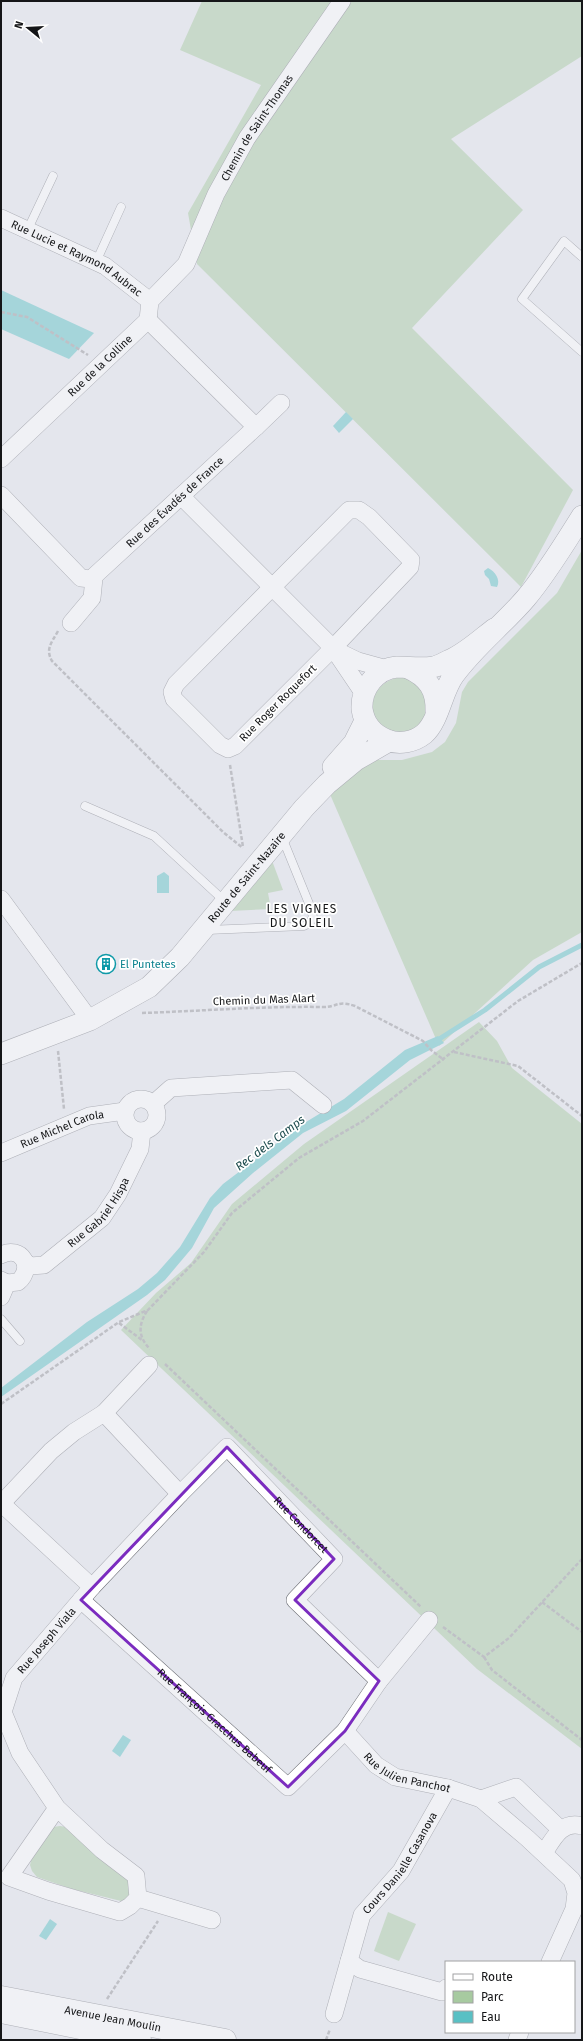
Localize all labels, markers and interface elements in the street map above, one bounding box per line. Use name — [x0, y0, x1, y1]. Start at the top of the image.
north arrow — [8, 8, 48, 48]
text: N — [12, 20, 26, 31]
street label: Chemin de Saint-Thomas — [218, 72, 296, 183]
street label: Rue Lucie et Raymond Aubrac — [9, 217, 145, 299]
street label: Rue de la Colline — [65, 332, 135, 399]
street label: Rue des Évadés de France — [123, 454, 226, 550]
street label: Rue Roger Roquefort — [237, 662, 319, 744]
street label: Route de Saint-Nazaire — [205, 829, 288, 925]
district label: LES VIGNES DU SOLEIL — [267, 902, 337, 930]
building icon: El Puntetes — [95, 953, 117, 975]
place label: El Puntetes — [120, 958, 176, 971]
street label: Chemin du Mas Alart — [213, 992, 315, 1008]
street label: Rue Michel Carola — [18, 1107, 105, 1151]
water label: Rec dels Camps — [233, 1112, 308, 1174]
street label: Rue Gabriel Hispa — [65, 1175, 132, 1250]
street label: Rue Condorcet — [271, 1494, 331, 1555]
street label: Rue Joseph Viala — [14, 1604, 78, 1676]
street label: Rue François Gracchus Babeuf — [155, 1666, 275, 1776]
street label: Rue Julien Panchot — [361, 1750, 452, 1795]
street label: Cours Danielle Casanova — [360, 1810, 440, 1916]
legend — [445, 1961, 575, 2033]
text: Route — [481, 1970, 513, 1984]
text: Parc — [481, 1990, 504, 2004]
street label: Avenue Jean Moulin — [63, 2003, 162, 2034]
text: Eau — [481, 2010, 501, 2024]

